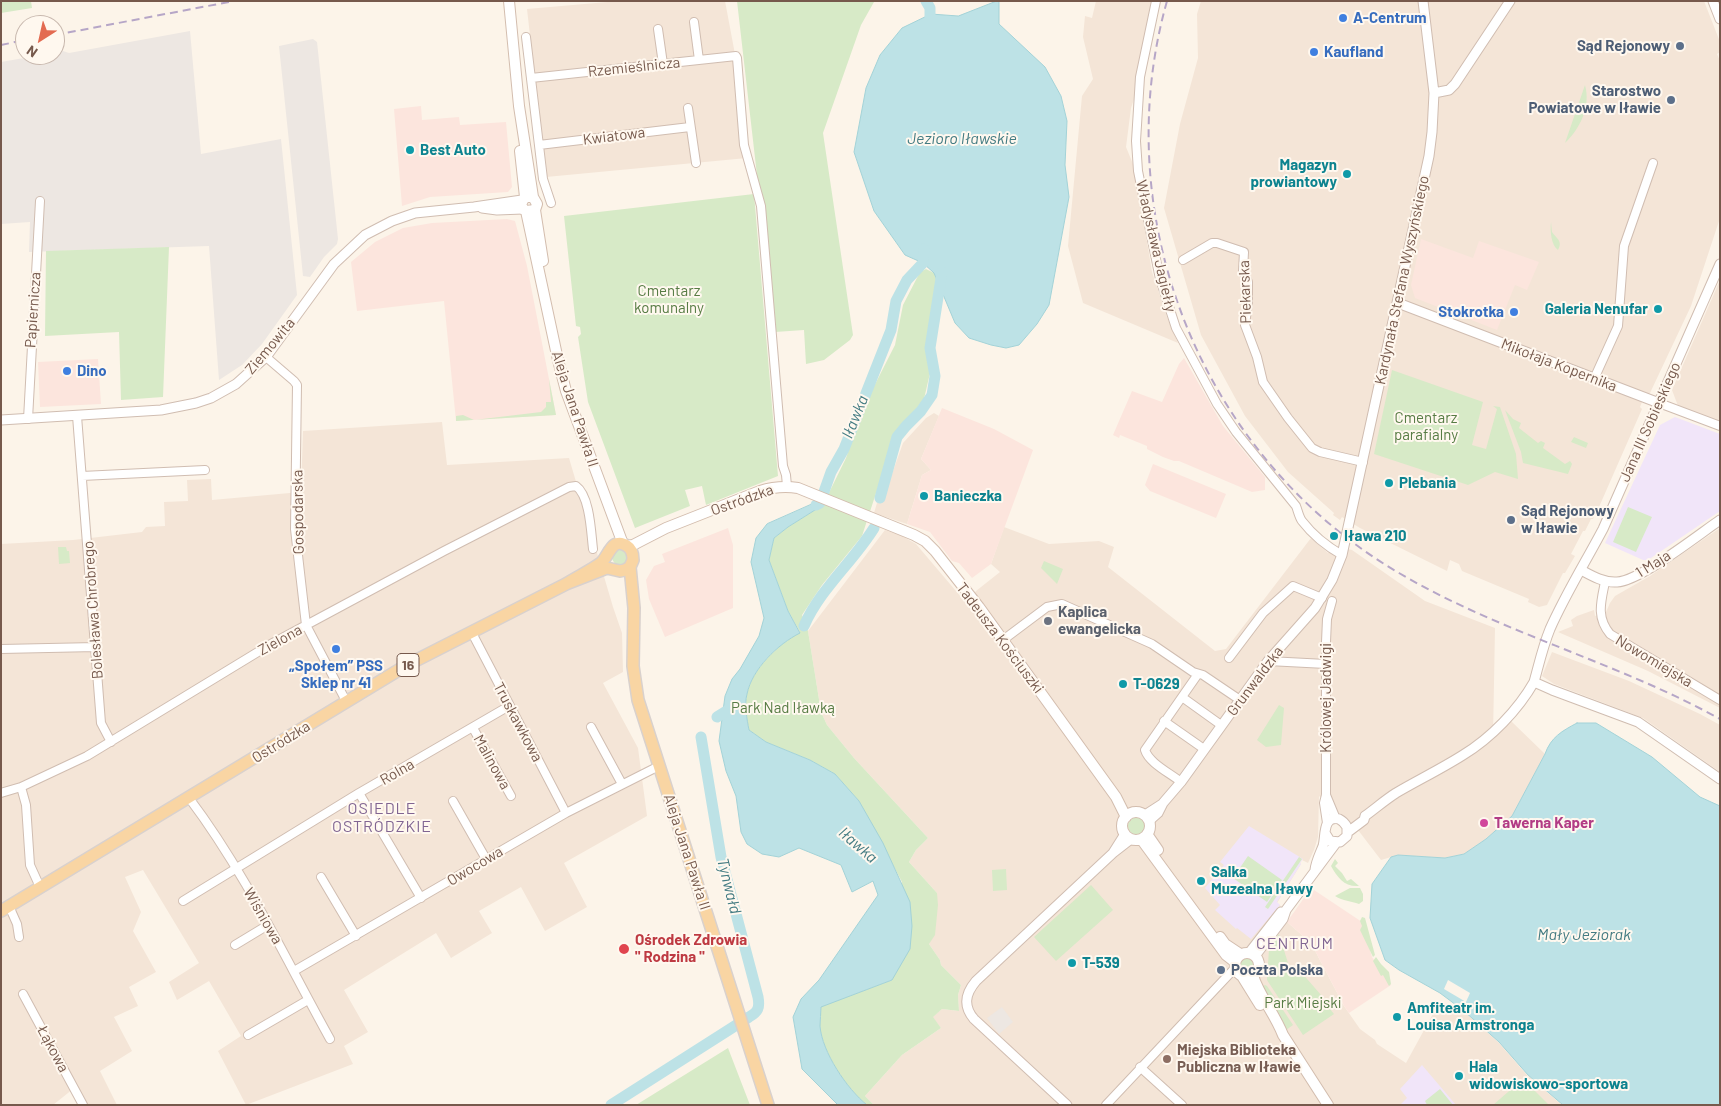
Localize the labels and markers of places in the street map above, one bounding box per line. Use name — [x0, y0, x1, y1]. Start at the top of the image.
place label: A-Centrum — [1353, 9, 1427, 27]
marker: A-Centrum — [1337, 12, 1349, 24]
place label: Sąd Rejonowy — [1577, 37, 1670, 55]
marker: Sąd Rejonowy — [1674, 40, 1686, 52]
place label: Kaufland — [1324, 43, 1384, 61]
marker: Kaufland — [1308, 46, 1320, 58]
place label: Starostwo Powiatowe w Iławie — [1529, 82, 1661, 117]
marker: Starostwo Powiatowe w Iławie — [1665, 94, 1677, 106]
place label: Best Auto — [420, 141, 486, 159]
marker: Best Auto — [404, 144, 416, 156]
place label: Magazyn prowiantowy — [1250, 156, 1337, 191]
marker: Magazyn prowiantowy — [1341, 168, 1353, 180]
place label: Galeria Nenufar — [1545, 300, 1648, 318]
place label: Stokrotka — [1438, 303, 1504, 321]
marker: Galeria Nenufar — [1652, 303, 1664, 315]
marker: Stokrotka — [1508, 306, 1520, 318]
place label: Dino — [77, 362, 107, 380]
marker: Dino — [61, 365, 73, 377]
place label: Plebania — [1399, 474, 1456, 492]
marker: Plebania — [1383, 477, 1395, 489]
place label: Banieczka — [934, 487, 1002, 505]
marker: Banieczka — [918, 490, 930, 502]
place label: Sąd Rejonowy w Iławie — [1521, 502, 1614, 537]
marker: Sąd Rejonowy w Iławie — [1505, 514, 1517, 526]
place label: Iława 210 — [1344, 527, 1407, 545]
marker: Iława 210 — [1328, 530, 1340, 542]
place label: Kaplica ewangelicka — [1058, 603, 1141, 638]
marker: Kaplica ewangelicka — [1042, 615, 1054, 627]
marker: „Społem” PSS Sklep nr 41 — [330, 643, 342, 655]
place label: „Społem” PSS Sklep nr 41 — [289, 657, 383, 692]
place label: T-0629 — [1133, 675, 1180, 693]
marker: T-0629 — [1117, 678, 1129, 690]
place label: Tawerna Kaper — [1494, 814, 1594, 832]
marker: Tawerna Kaper — [1478, 817, 1490, 829]
place label: Salka Muzealna Iławy — [1211, 863, 1313, 898]
marker: Salka Muzealna Iławy — [1195, 875, 1207, 887]
place label: Ośrodek Zdrowia " Rodzina " — [635, 931, 747, 966]
marker: Ośrodek Zdrowia " Rodzina " — [617, 942, 631, 956]
place label: T-539 — [1082, 954, 1120, 972]
marker: T-539 — [1066, 957, 1078, 969]
place label: Poczta Polska — [1231, 961, 1323, 979]
marker: Poczta Polska — [1215, 964, 1227, 976]
place label: Amfiteatr im. Louisa Armstronga — [1407, 999, 1534, 1034]
marker: Amfiteatr im. Louisa Armstronga — [1391, 1011, 1403, 1023]
place label: Miejska Biblioteka Publiczna w Iławie — [1177, 1041, 1301, 1076]
marker: Miejska Biblioteka Publiczna w Iławie — [1161, 1053, 1173, 1065]
place label: Hala widowiskowo-sportowa — [1469, 1058, 1628, 1093]
marker: Hala widowiskowo-sportowa — [1453, 1070, 1465, 1082]

